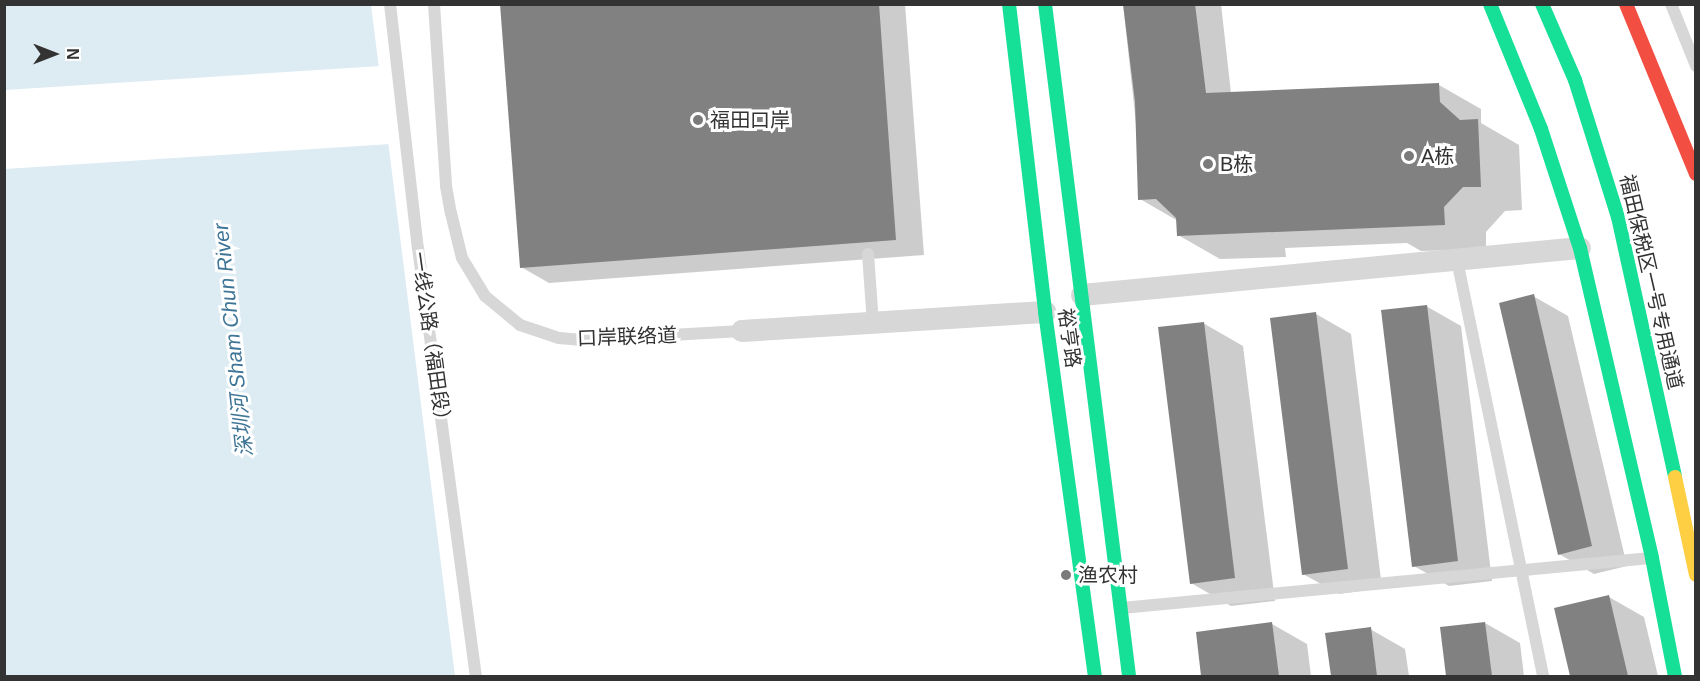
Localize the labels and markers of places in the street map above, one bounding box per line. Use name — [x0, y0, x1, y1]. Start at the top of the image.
place label: 福田口岸 — [710, 108, 790, 132]
marker: 福田口岸 — [691, 113, 705, 127]
place label: A栋 — [1421, 144, 1454, 168]
marker: A栋 — [1402, 149, 1416, 163]
place label: B栋 — [1220, 152, 1253, 176]
marker: B栋 — [1201, 157, 1215, 171]
place label: 渔农村 — [1078, 563, 1138, 587]
marker: 渔农村 — [1059, 568, 1073, 582]

